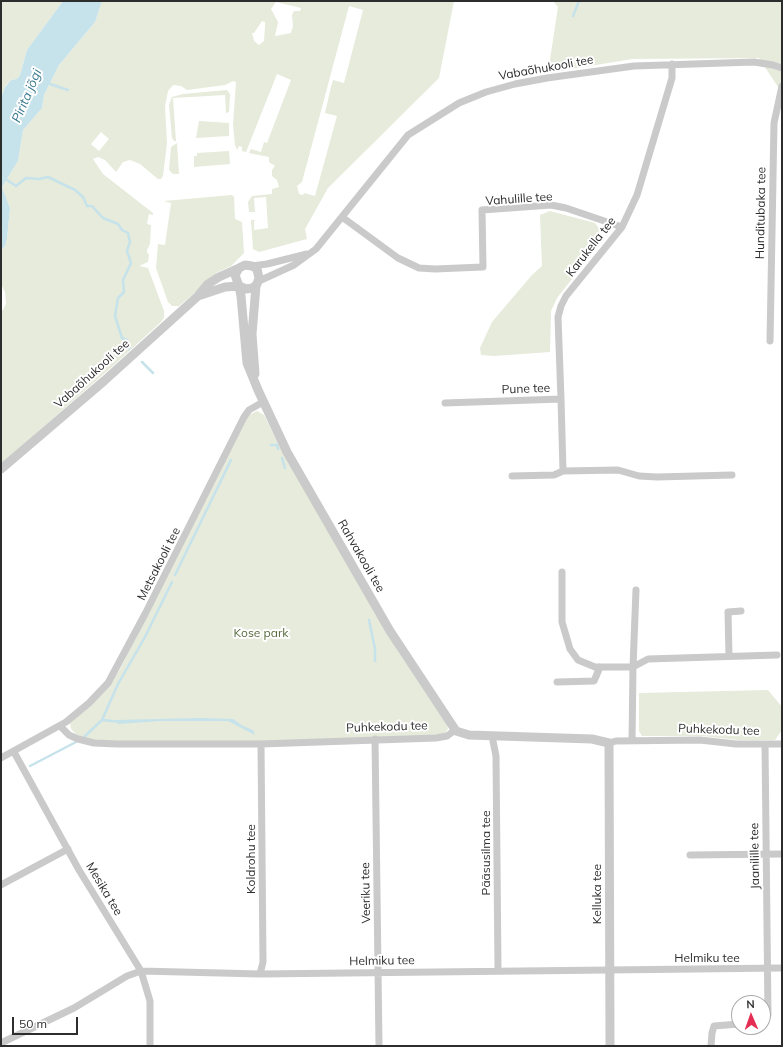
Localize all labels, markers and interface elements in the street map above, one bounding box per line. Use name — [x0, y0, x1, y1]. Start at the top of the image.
street label: Vabaõhukooli tee — [498, 53, 594, 83]
water label: Pirita jõgi — [9, 67, 45, 125]
street label: Hunditubaka tee — [753, 167, 769, 259]
street label: Vahulille tee — [485, 189, 553, 209]
street label: Karukella tee — [563, 214, 619, 280]
street label: Vabaõhukooli tee — [52, 337, 132, 411]
street label: Pune tee — [501, 381, 551, 397]
street label: Rahvakooli tee — [334, 517, 388, 595]
street label: Metsakooli tee — [134, 525, 184, 603]
park label: Kose park — [234, 626, 288, 640]
street label: Puhkekodu tee — [346, 718, 428, 736]
street label: Puhkekodu tee — [678, 721, 760, 739]
street label: Pääsusilma tee — [479, 811, 493, 895]
street label: Jaanilille tee — [747, 823, 763, 889]
street label: Koldrohu tee — [244, 824, 258, 894]
street label: Mesika tee — [83, 860, 125, 918]
street label: Veeriku tee — [358, 862, 374, 924]
street label: Kelluka tee — [590, 864, 604, 924]
street label: Helmiku tee — [674, 951, 740, 965]
street label: Helmiku tee — [349, 953, 415, 969]
north arrow — [731, 995, 771, 1035]
text: N — [746, 997, 755, 1011]
scale bar — [14, 1009, 80, 1035]
text: 50 m — [19, 1016, 47, 1031]

